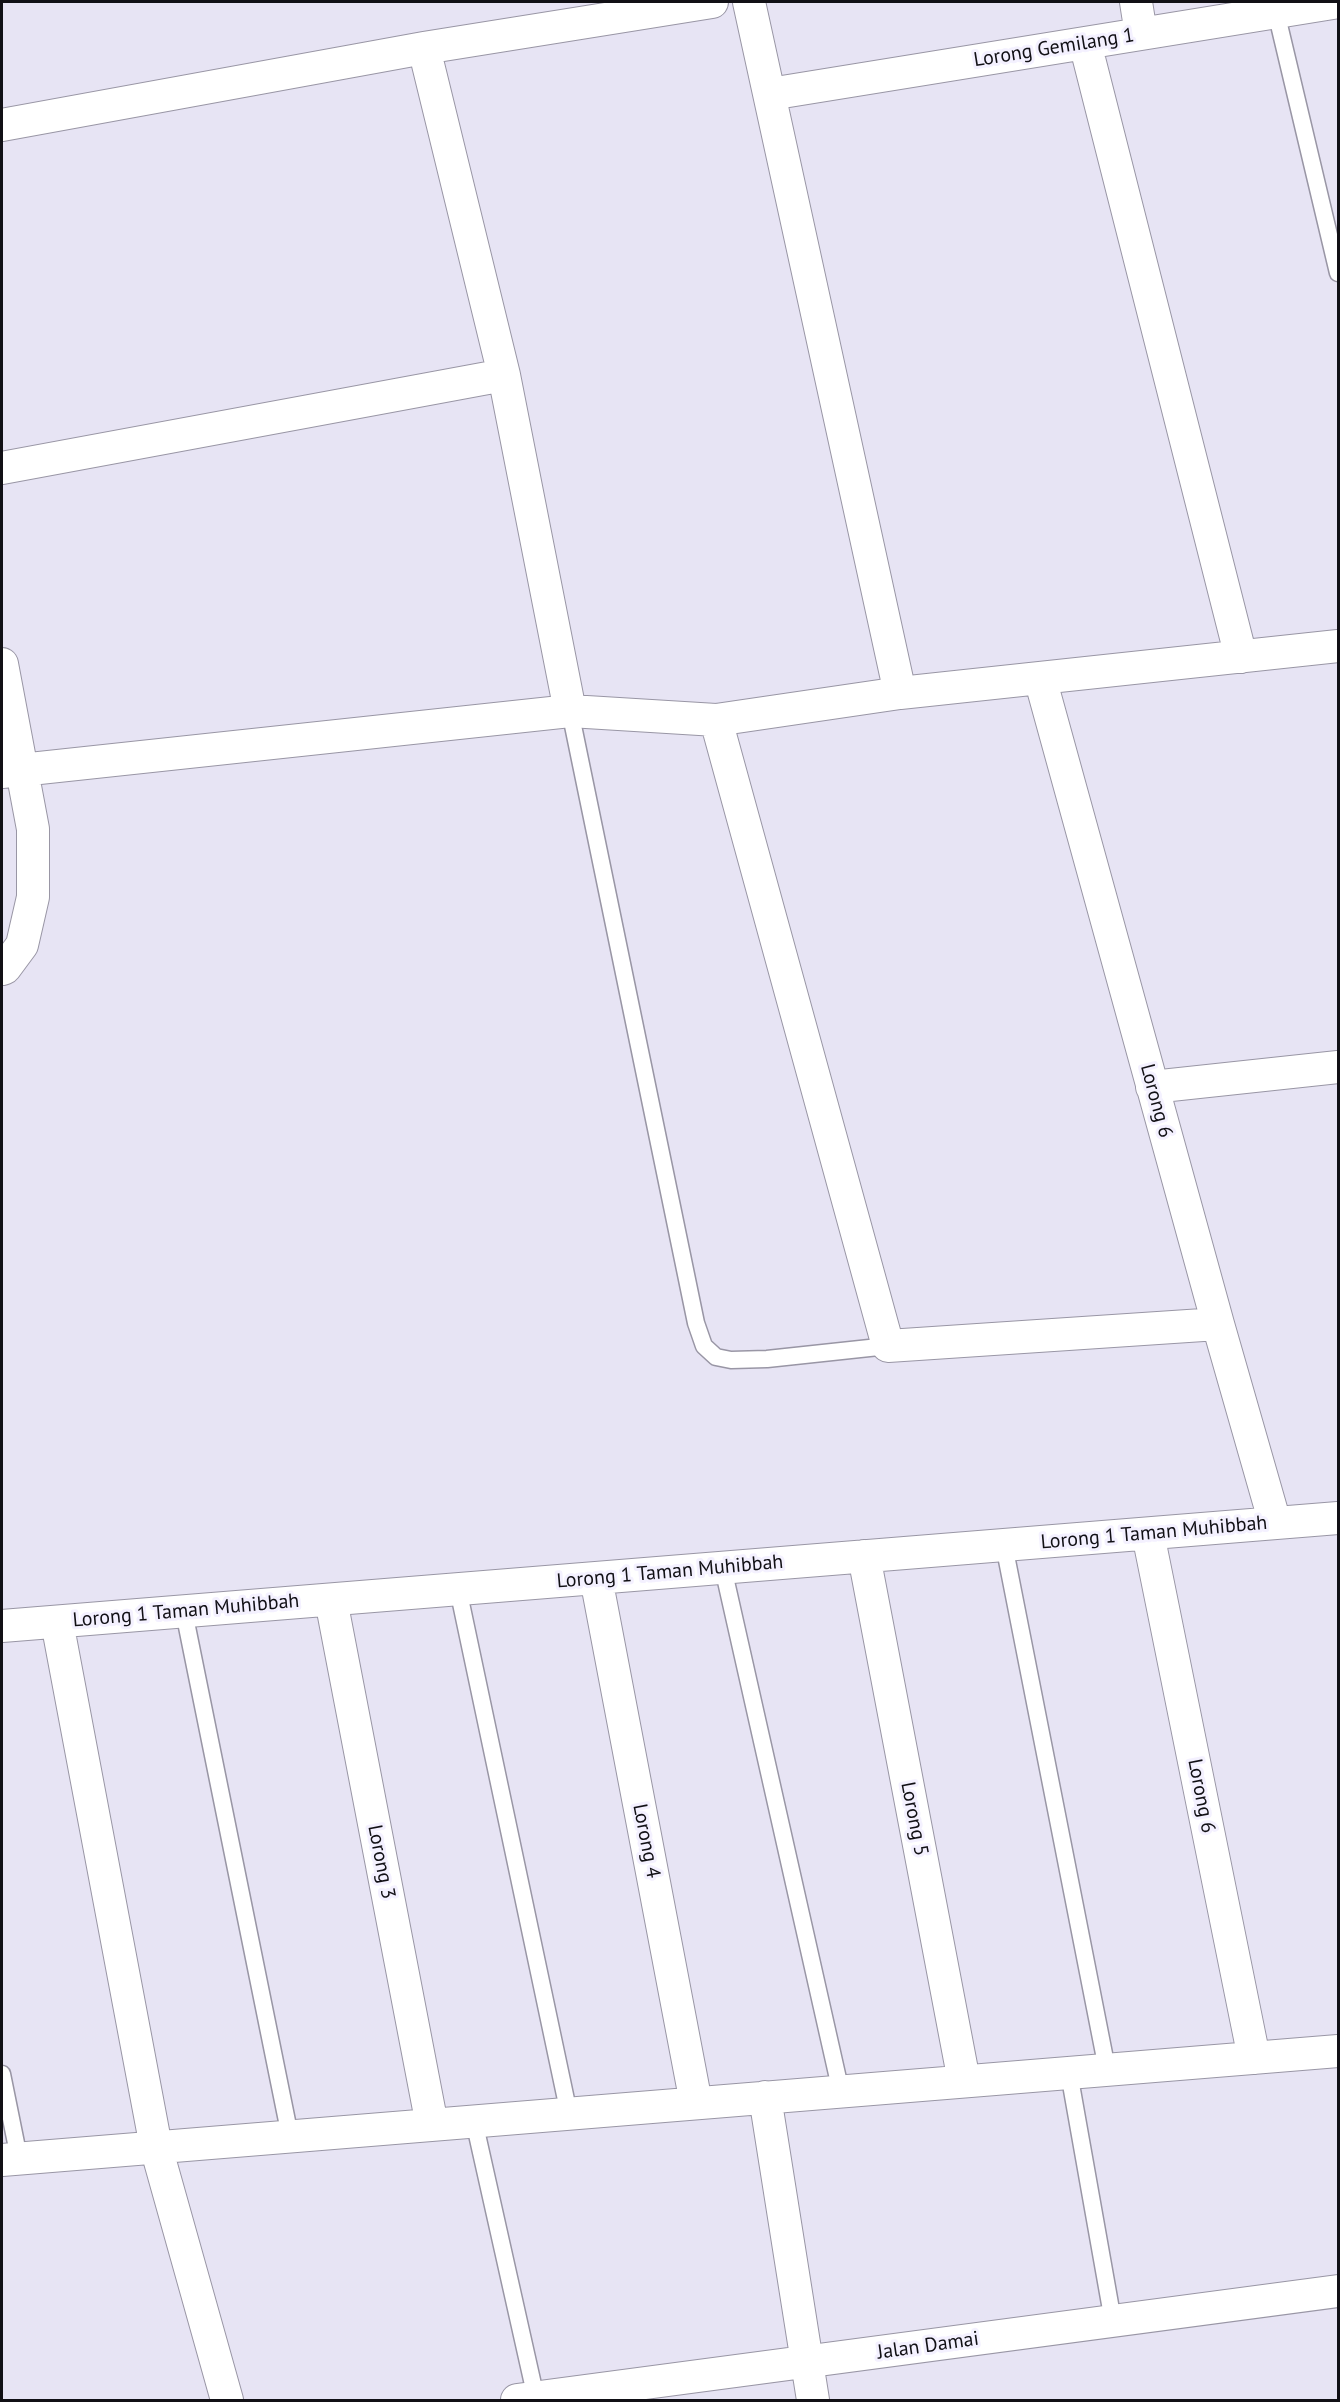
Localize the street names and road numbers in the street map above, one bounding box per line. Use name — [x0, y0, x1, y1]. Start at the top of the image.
street label: Lorong Gemilang 1 — [972, 23, 1136, 73]
street label: Lorong 6 — [1135, 1062, 1177, 1140]
street label: Lorong 1 Taman Muhibbah — [1040, 1511, 1268, 1555]
street label: Lorong 1 Taman Muhibbah — [556, 1550, 784, 1594]
street label: Lorong 1 Taman Muhibbah — [72, 1589, 300, 1633]
street label: Lorong 6 — [1182, 1757, 1220, 1835]
street label: Lorong 5 — [895, 1780, 933, 1858]
street label: Lorong 4 — [627, 1802, 665, 1880]
street label: Lorong 3 — [362, 1823, 400, 1901]
street label: Jalan Damai — [876, 2327, 980, 2365]

